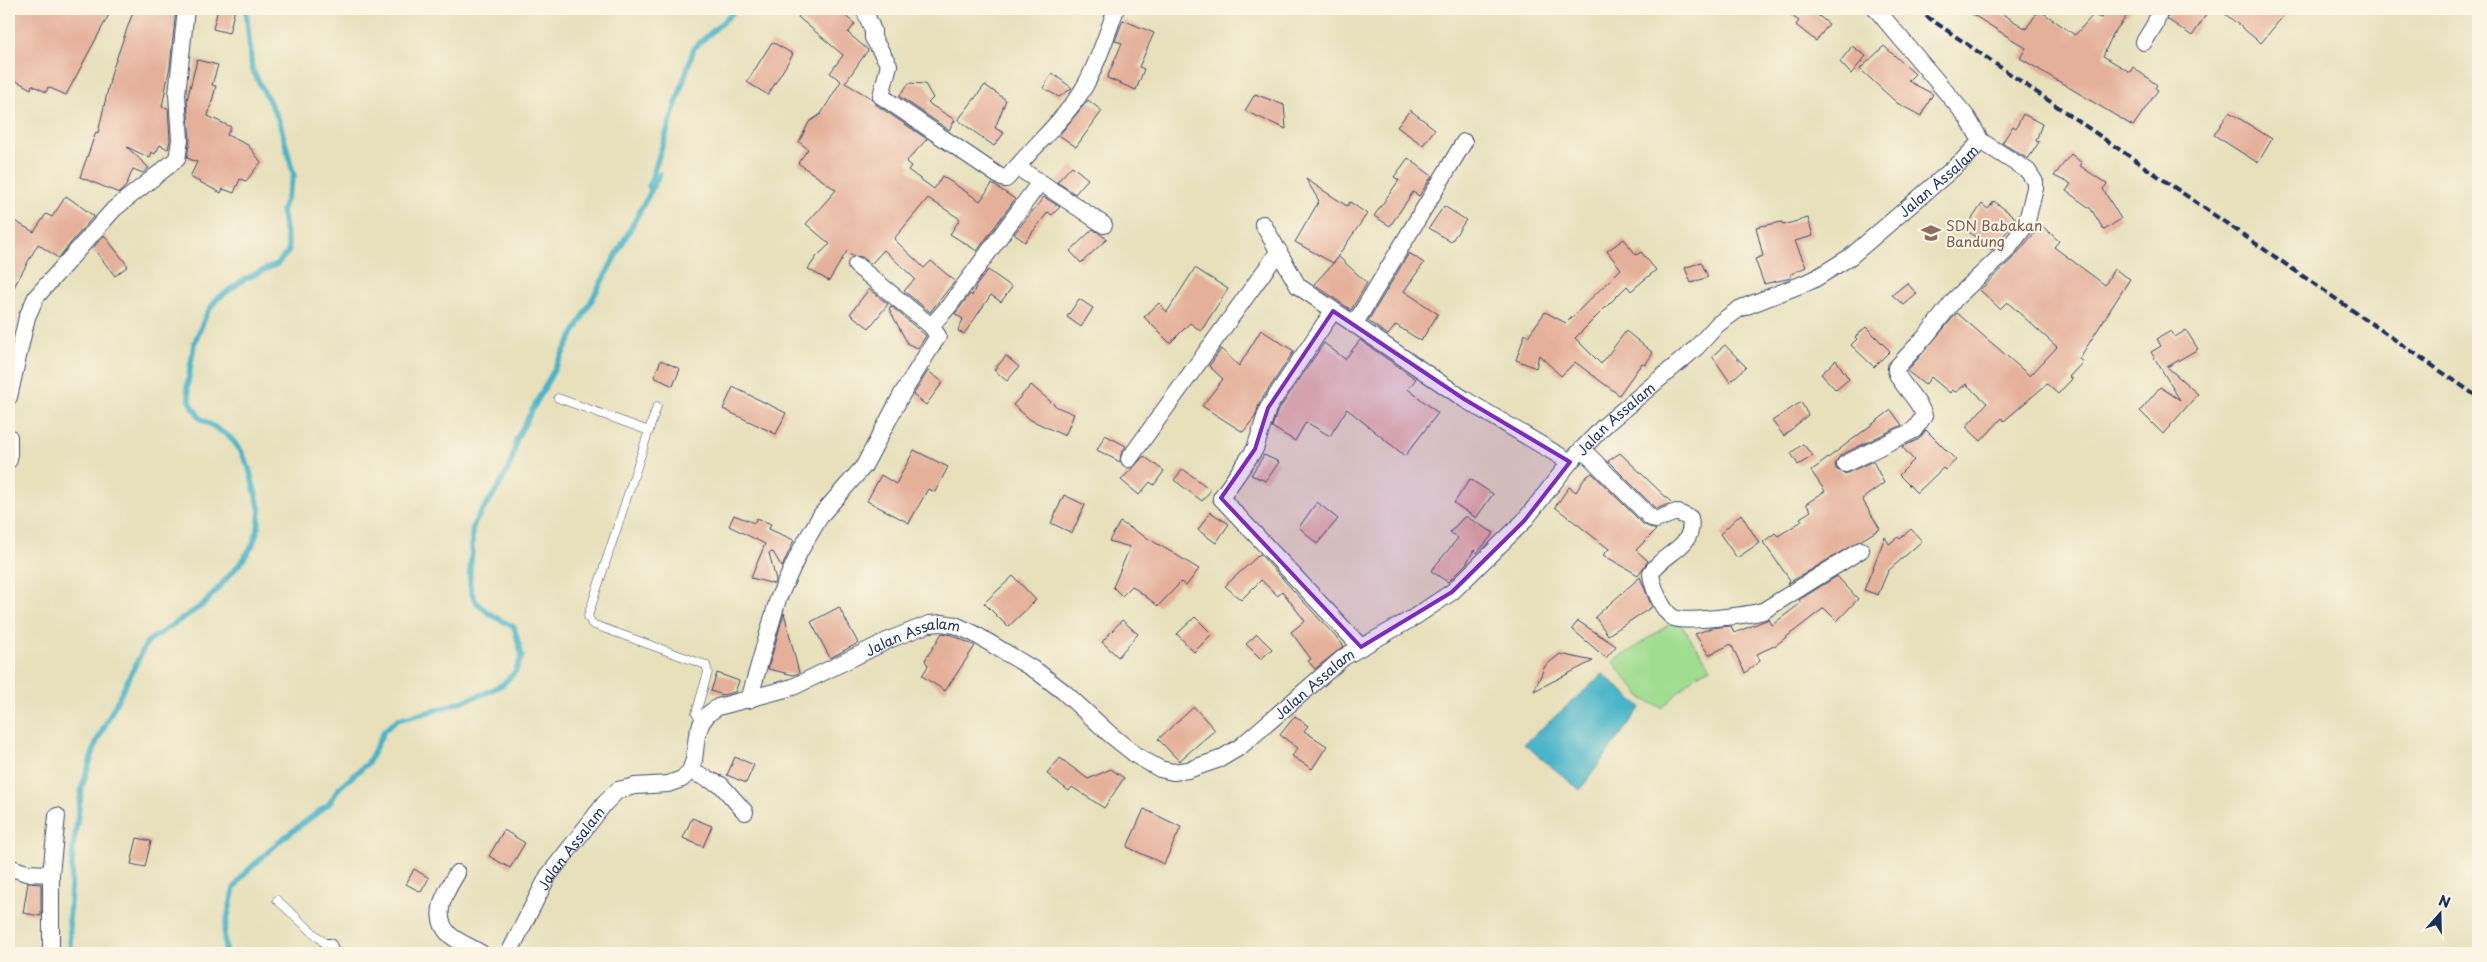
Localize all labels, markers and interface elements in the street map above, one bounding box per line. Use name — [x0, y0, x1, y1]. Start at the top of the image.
street label: Jalan Assalam — [1894, 140, 1983, 222]
place label: SDN Babakan Bandung — [1946, 215, 2042, 252]
school or university icon: SDN Babakan Bandung — [1920, 222, 1942, 244]
street label: Jalan Assalam — [1571, 377, 1659, 460]
street label: Jalan Assalam — [861, 612, 962, 661]
street label: Jalan Assalam — [1269, 643, 1358, 724]
street label: Jalan Assalam — [532, 802, 609, 894]
north arrow — [2414, 890, 2464, 940]
text: N — [2436, 890, 2453, 913]

